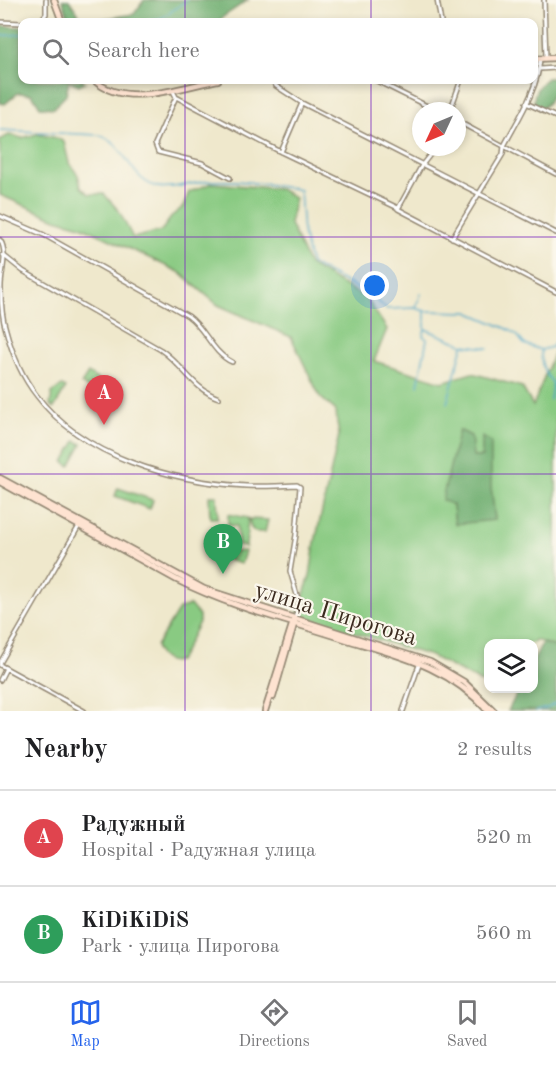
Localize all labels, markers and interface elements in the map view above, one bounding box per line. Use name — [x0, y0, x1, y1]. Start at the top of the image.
search box — [18, 18, 538, 84]
icon: search — [39, 35, 72, 68]
text: Search here — [87, 40, 200, 62]
north arrow — [412, 102, 466, 156]
your location — [360, 271, 389, 300]
pin: A — [84, 376, 124, 425]
pin: B — [204, 524, 242, 574]
street label: улица Пирогова — [251, 579, 420, 651]
map controls — [484, 639, 538, 693]
button: layers — [484, 639, 538, 693]
text: Nearby — [24, 737, 108, 763]
text: 2 results — [457, 740, 532, 760]
text: Радужный — [81, 814, 186, 836]
text: A — [36, 828, 51, 848]
text: 520 m — [476, 828, 532, 848]
text: Hospital · Радужная улица — [81, 841, 316, 861]
text: KiDiKiDiS — [81, 910, 189, 932]
text: B — [36, 924, 51, 944]
text: 560 m — [476, 924, 532, 944]
text: Park · улица Пирогова — [81, 937, 280, 957]
tab: Map — [69, 996, 102, 1052]
tab: Directions — [239, 996, 310, 1052]
tab: Saved — [447, 996, 487, 1052]

